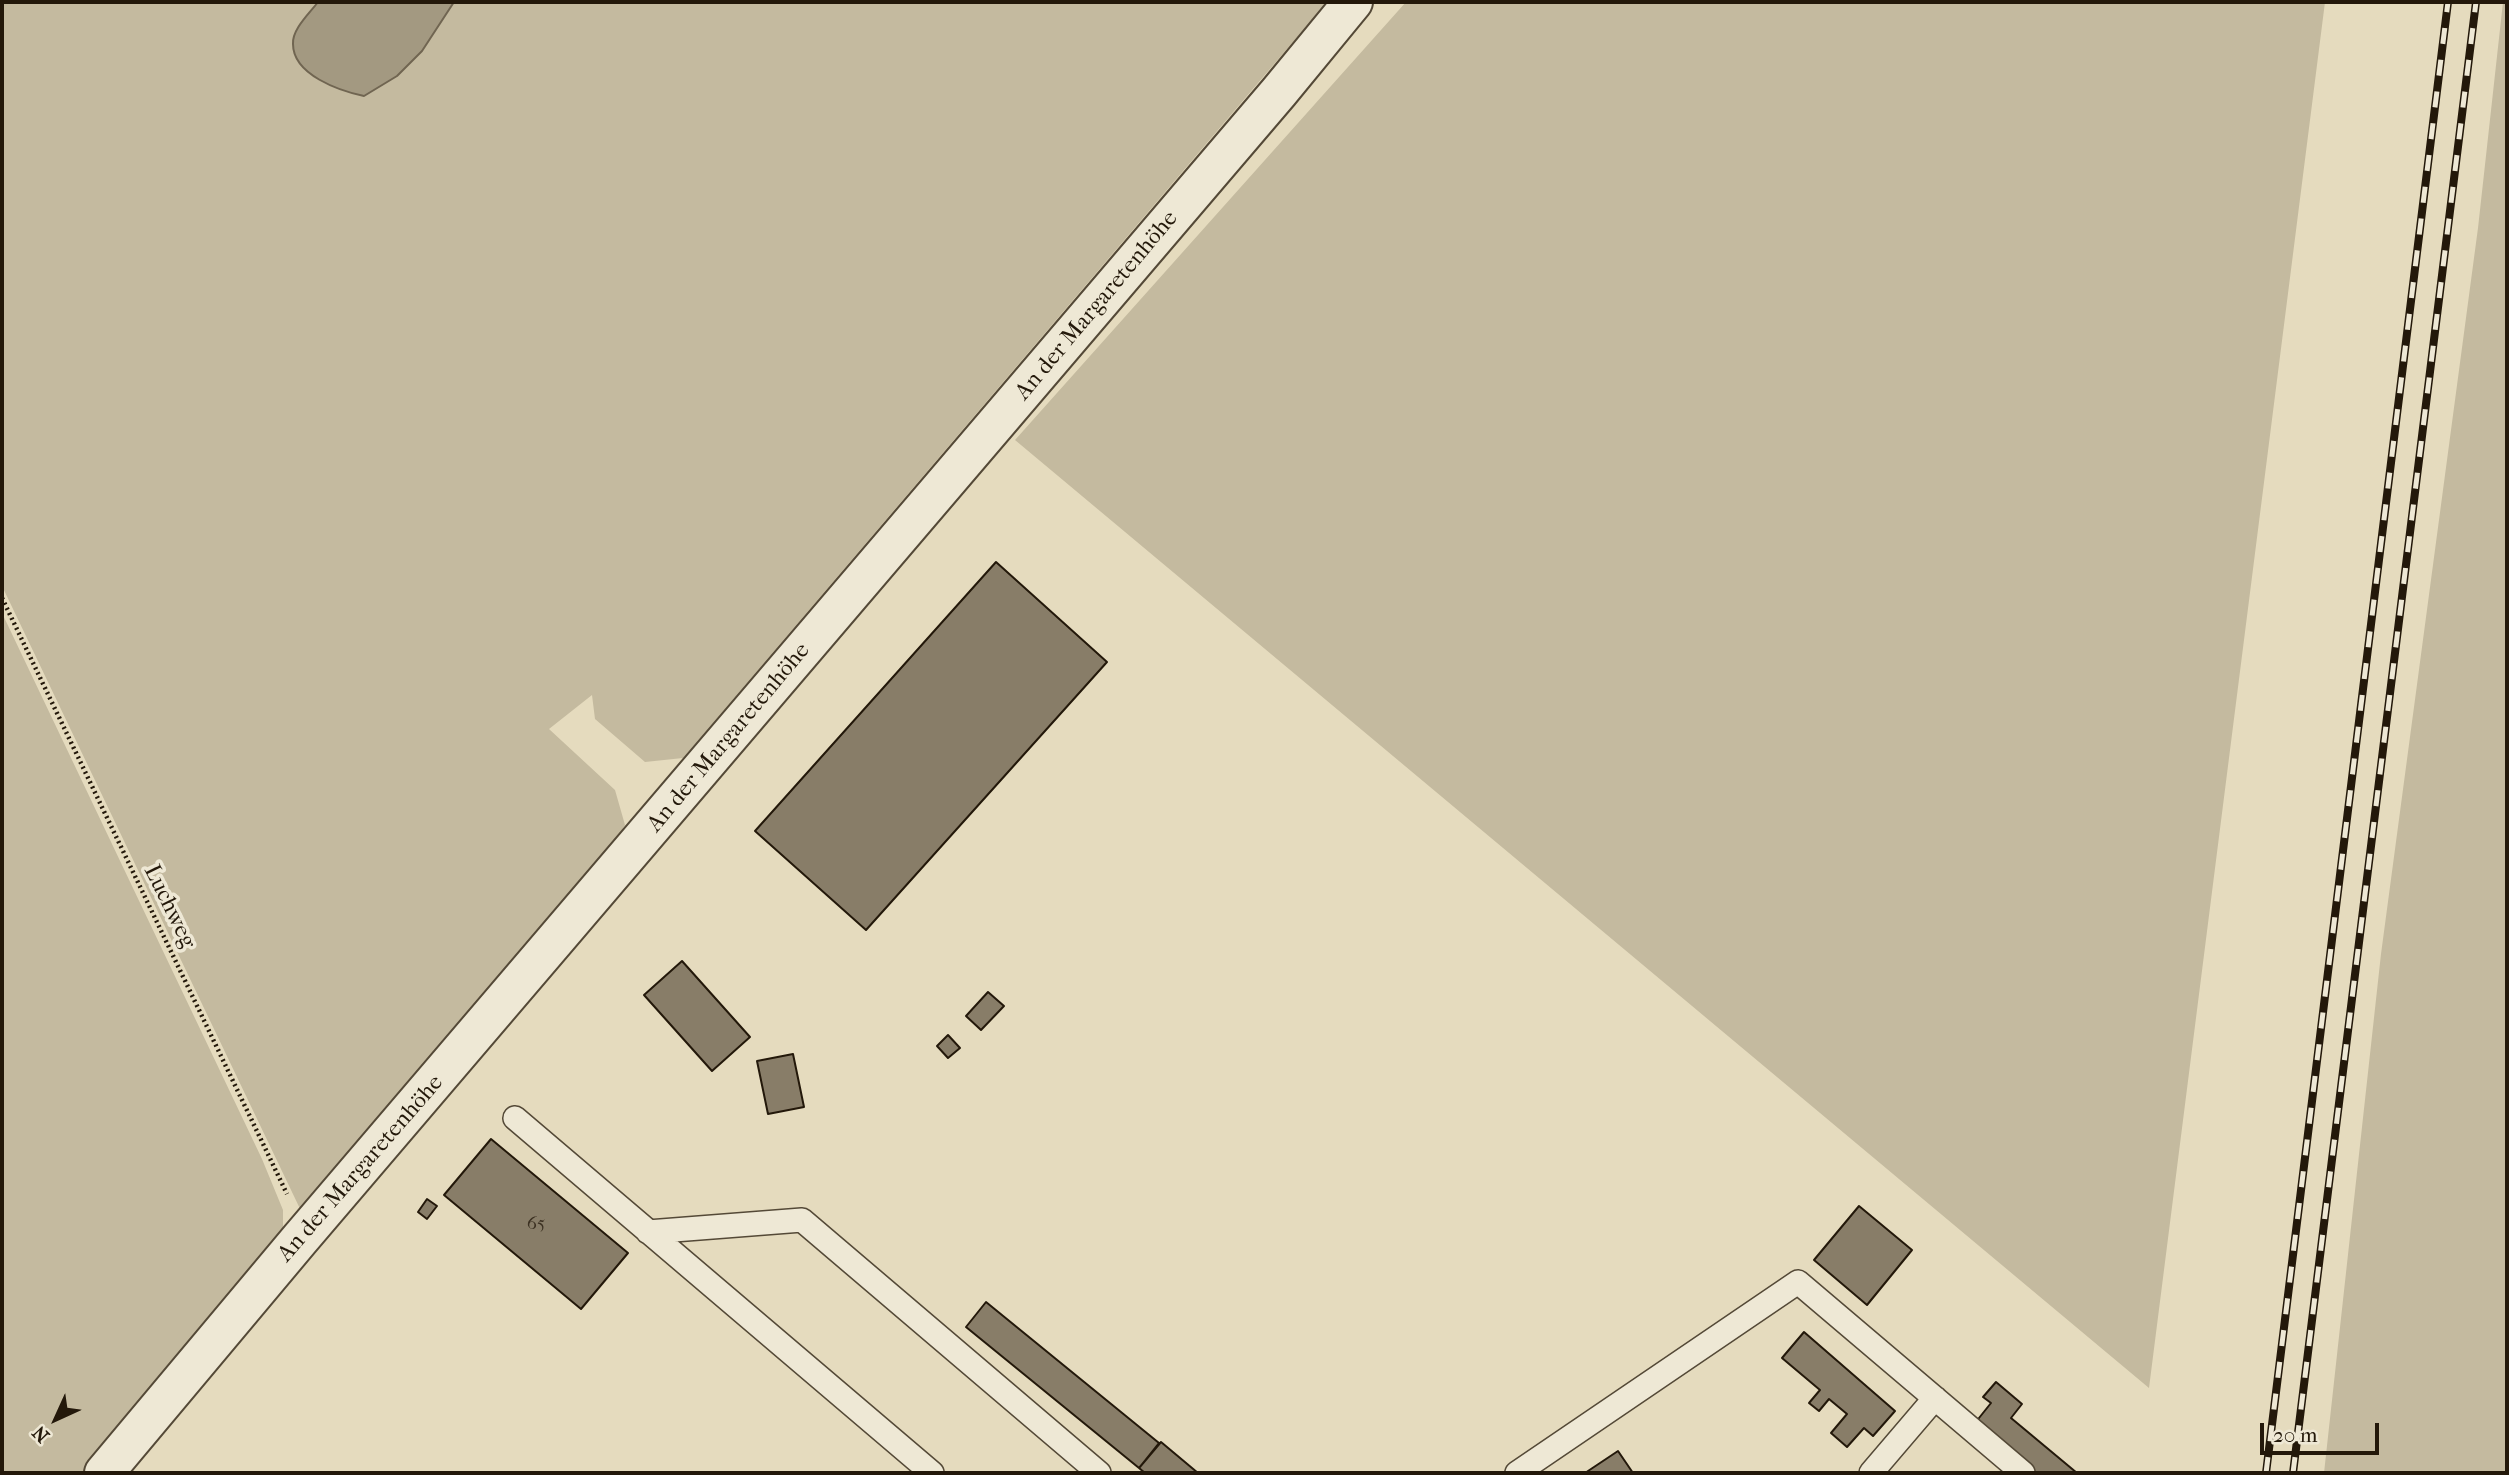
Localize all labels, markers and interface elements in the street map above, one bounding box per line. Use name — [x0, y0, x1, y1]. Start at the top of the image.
street label: An der Margaretenhöhe — [1010, 206, 1184, 406]
street label: An der Margaretenhöhe — [642, 638, 816, 838]
street label: Luchweg — [137, 861, 201, 953]
street label: An der Margaretenhöhe — [272, 1070, 450, 1268]
house number: 65 — [527, 1213, 545, 1235]
north arrow — [21, 1384, 91, 1454]
scale bar — [2264, 1408, 2383, 1452]
text: N — [28, 1421, 54, 1447]
text: 20 m — [2273, 1423, 2317, 1447]

